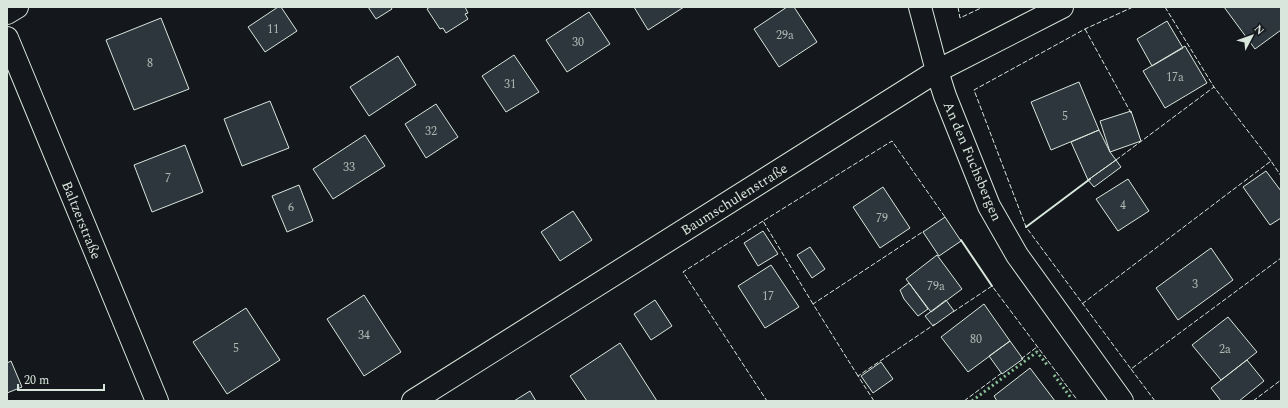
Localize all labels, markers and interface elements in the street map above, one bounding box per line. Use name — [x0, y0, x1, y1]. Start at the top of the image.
north arrow — [1232, 16, 1272, 56]
house number: 11 — [267, 20, 279, 39]
text: N — [1250, 21, 1269, 39]
house number: 29a — [776, 26, 794, 45]
house number: 30 — [572, 33, 584, 52]
house number: 8 — [147, 54, 153, 73]
house number: 17a — [1166, 68, 1184, 87]
house number: 31 — [504, 75, 516, 94]
street label: An den Fuchsbergen — [938, 98, 1007, 224]
house number: 5 — [1062, 107, 1068, 126]
house number: 32 — [425, 122, 437, 141]
house number: 33 — [343, 158, 355, 177]
street label: Baumschulenstraße — [677, 158, 792, 241]
house number: 7 — [165, 169, 171, 188]
street label: Baltzerstraße — [56, 178, 107, 263]
house number: 4 — [1120, 196, 1126, 215]
house number: 6 — [288, 198, 294, 217]
house number: 79 — [876, 209, 888, 228]
house number: 3 — [1192, 275, 1198, 294]
house number: 79a — [927, 277, 945, 296]
house number: 17 — [762, 287, 774, 306]
house number: 34 — [358, 326, 370, 345]
house number: 80 — [970, 330, 982, 349]
house number: 5 — [233, 339, 239, 358]
house number: 2a — [1219, 340, 1231, 359]
scale bar — [18, 366, 104, 392]
text: 20 m — [24, 371, 49, 390]

